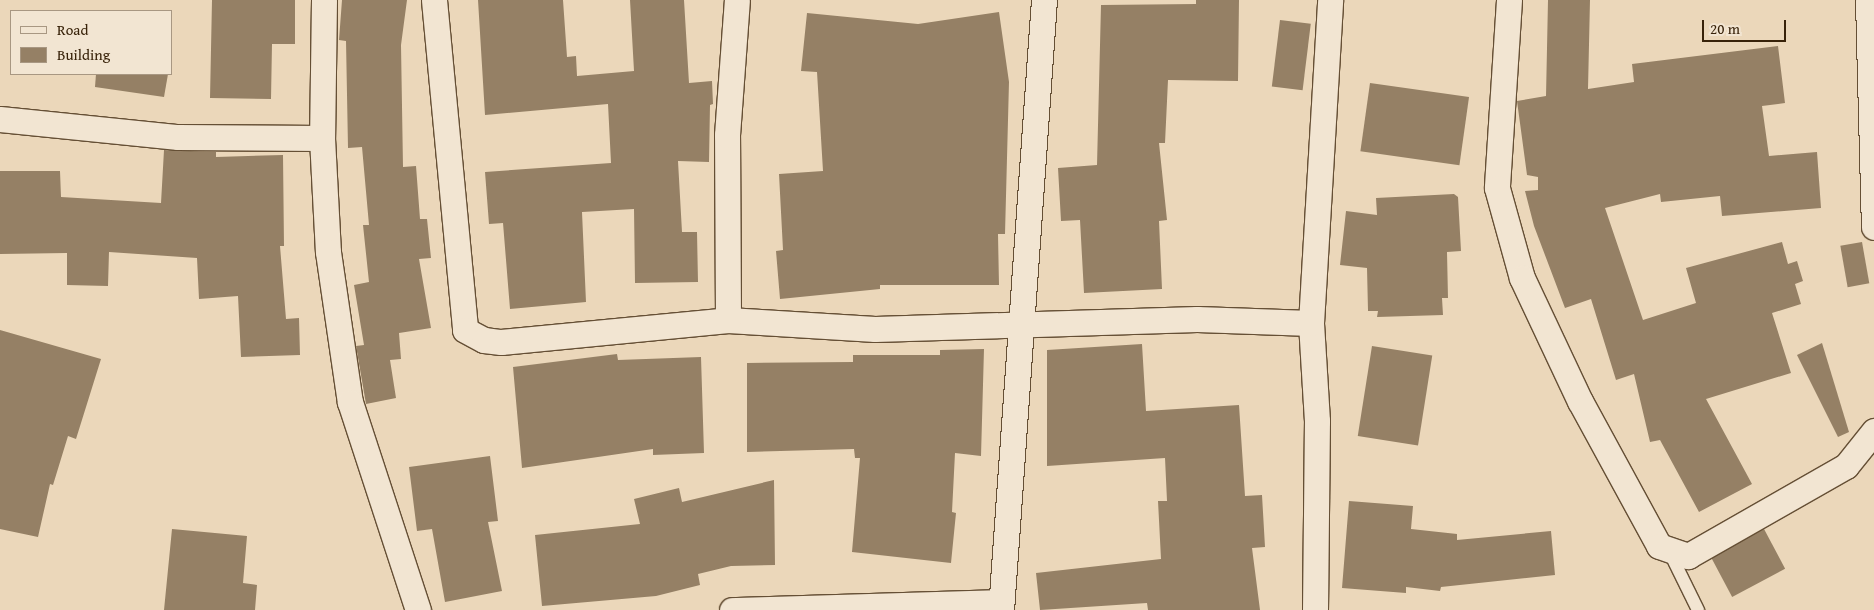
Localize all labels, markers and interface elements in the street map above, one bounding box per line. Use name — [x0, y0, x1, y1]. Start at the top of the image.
legend — [10, 10, 172, 75]
scale bar — [1704, 10, 1788, 42]
text: 20 m — [1710, 18, 1740, 39]
text: Road — [57, 19, 88, 40]
text: Building — [57, 44, 110, 65]

